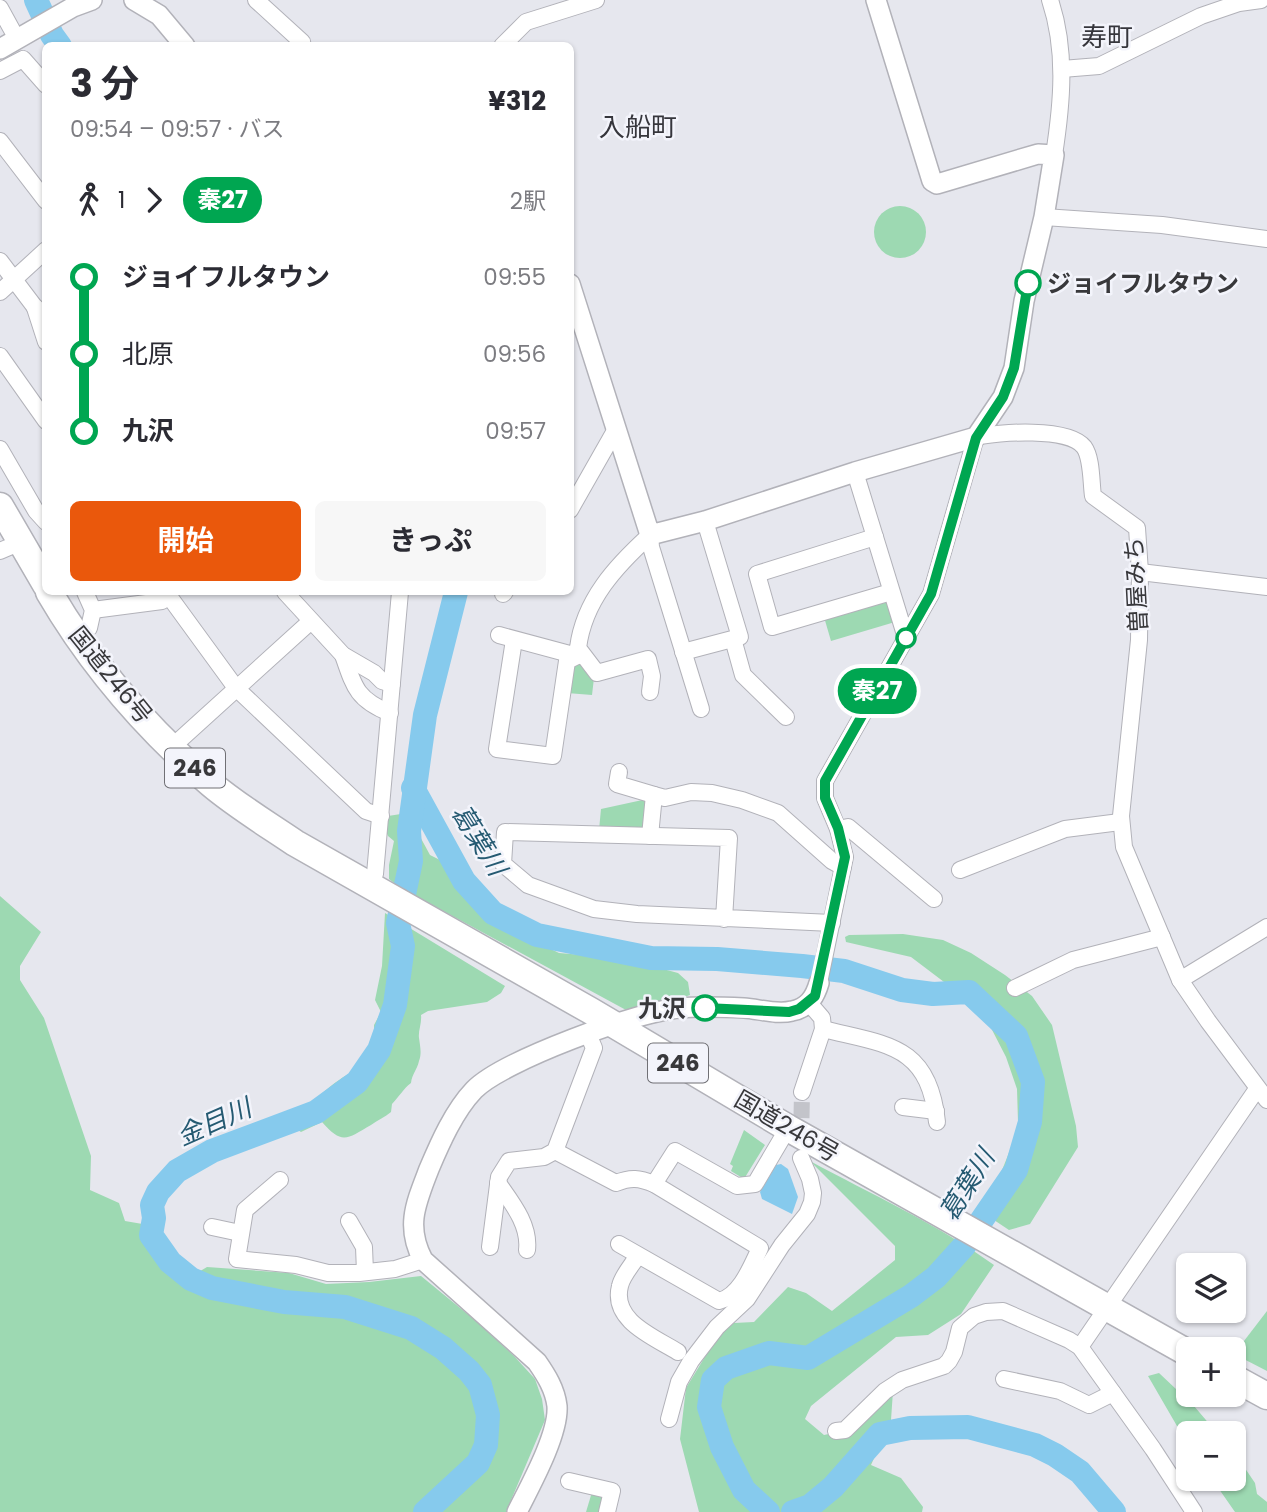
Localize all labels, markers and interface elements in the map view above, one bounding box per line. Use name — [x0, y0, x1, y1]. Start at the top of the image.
district label: 寿町 — [1081, 19, 1133, 55]
text: 3 分 — [70, 57, 139, 110]
text: ¥312 — [488, 83, 546, 119]
district label: 入船町 — [599, 109, 677, 145]
text: 09:54 – 09:57 · バス — [70, 113, 285, 145]
icon: walk — [70, 181, 108, 219]
icon: forward — [135, 181, 173, 219]
text: 秦27 — [197, 183, 248, 216]
text: 1 — [118, 184, 125, 216]
text: 2駅 — [510, 185, 546, 217]
text: ジョイフルタウン — [122, 259, 330, 295]
text: 09:55 — [483, 261, 546, 293]
place label: ジョイフルタウン — [1047, 267, 1239, 300]
marker: ジョイフルタウン — [1015, 270, 1041, 296]
text: 北原 — [122, 336, 174, 372]
text: 09:56 — [483, 338, 546, 370]
text: 九沢 — [122, 413, 174, 449]
text: 09:57 — [485, 415, 546, 447]
button: 開始 — [70, 501, 301, 581]
button: きっぷ — [315, 501, 546, 581]
street label: 曽屋みち — [1117, 536, 1155, 634]
street label: 国道246号 — [62, 619, 160, 731]
unlabelled marker — [896, 628, 916, 648]
line badge: 秦27 — [837, 668, 917, 714]
text: 秦27 — [852, 674, 902, 707]
road number: 246 — [165, 748, 225, 788]
water label: 葛葉川 — [443, 797, 517, 885]
place label: 九沢 — [638, 992, 686, 1025]
marker: 九沢 — [692, 995, 718, 1021]
road number: 246 — [648, 1044, 708, 1082]
street label: 国道246号 — [728, 1083, 846, 1169]
water label: 金目川 — [171, 1088, 260, 1154]
water label: 葛葉川 — [931, 1140, 1005, 1228]
map controls — [1176, 1253, 1246, 1491]
button: layers — [1176, 1253, 1246, 1323]
button: + — [1176, 1337, 1246, 1407]
button: − — [1176, 1421, 1246, 1491]

